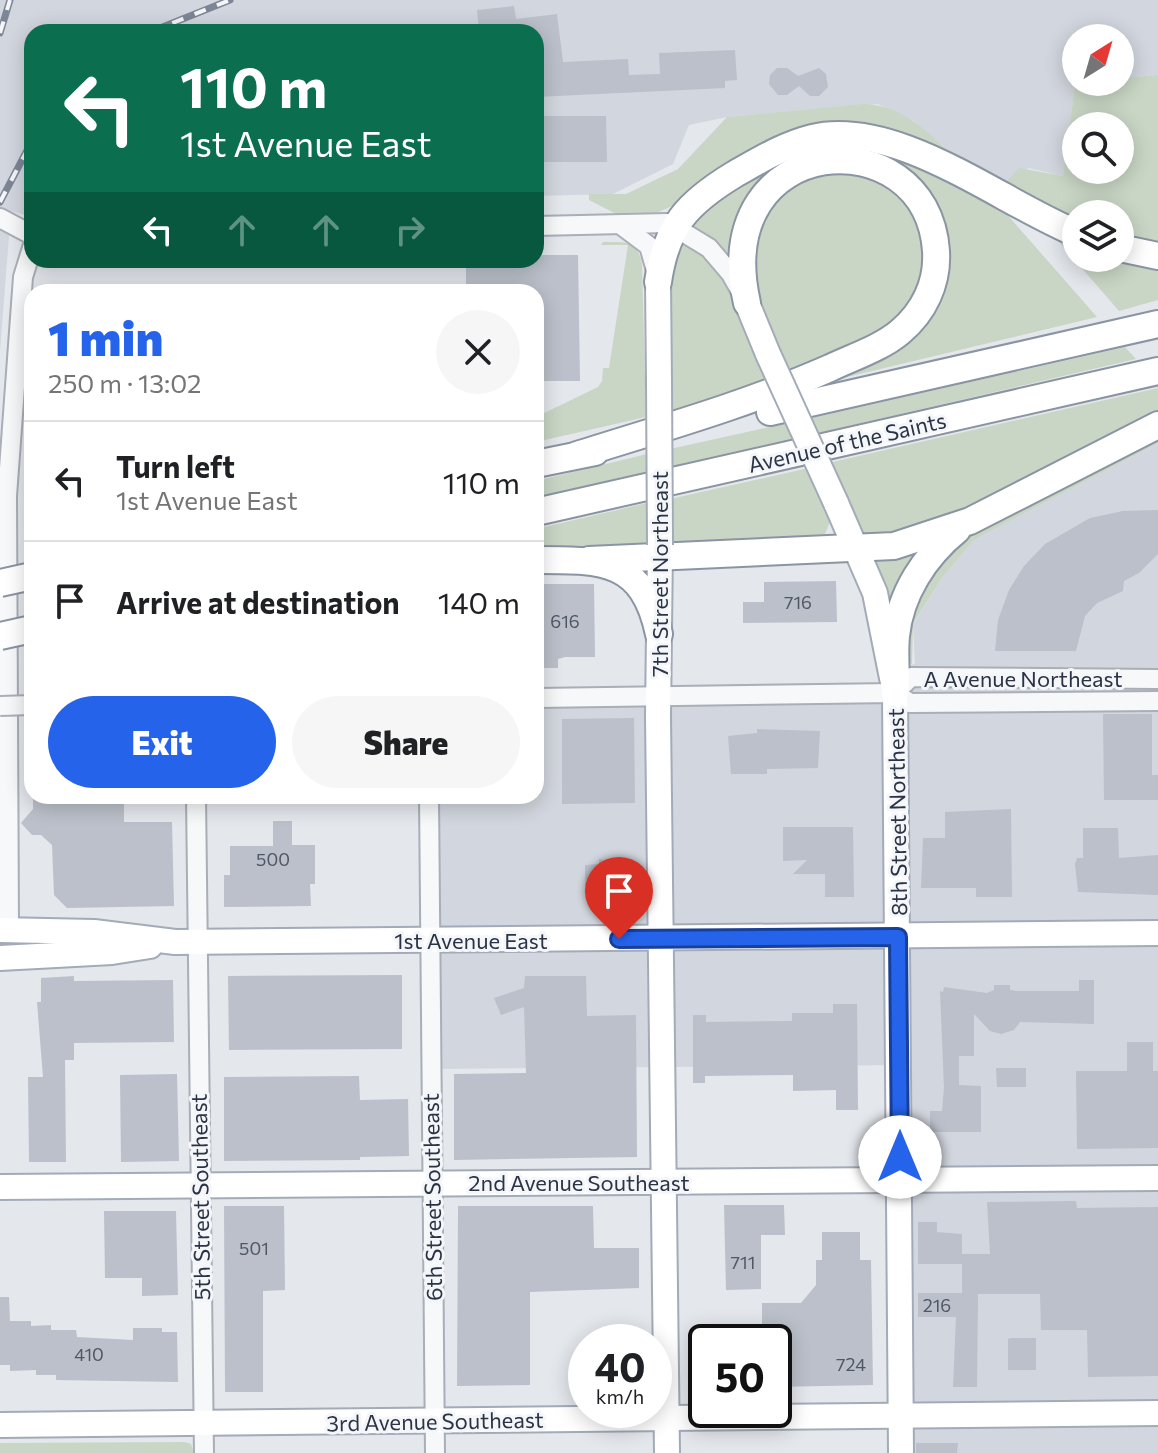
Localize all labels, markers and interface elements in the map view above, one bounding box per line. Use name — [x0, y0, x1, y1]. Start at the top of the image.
north arrow — [1062, 24, 1134, 96]
map controls — [1062, 24, 1134, 272]
text: 110 m — [180, 51, 327, 120]
icon: left — [48, 56, 152, 160]
button: search — [1062, 112, 1134, 184]
text: 1st Avenue East — [180, 120, 431, 164]
button: layers — [1062, 200, 1134, 272]
icon: left — [136, 208, 180, 252]
icon: ahead — [220, 208, 264, 252]
icon: ahead — [304, 208, 348, 252]
icon: right — [388, 208, 432, 252]
text: 1 min — [48, 307, 163, 366]
button: close — [436, 310, 520, 394]
text: 250 m · 13:02 — [48, 367, 201, 398]
street label: Avenue of the Saints — [745, 406, 949, 478]
text: Turn left — [116, 447, 235, 484]
icon: left — [48, 459, 92, 503]
text: 110 m — [443, 463, 520, 500]
street label: 7th Street Northeast — [646, 471, 673, 677]
text: 1st Avenue East — [116, 484, 298, 515]
icon: arrive — [48, 579, 92, 623]
text: Arrive at destination — [116, 583, 400, 620]
text: 140 m — [438, 583, 520, 620]
house number: 716 — [784, 591, 812, 613]
house number: 616 — [550, 610, 580, 632]
street label: A Avenue Northeast — [923, 665, 1123, 692]
button: Exit — [48, 696, 276, 788]
button: Share — [292, 696, 520, 788]
street label: 8th Street Northeast — [882, 708, 912, 916]
house number: 500 — [256, 848, 290, 870]
pin — [585, 857, 653, 939]
icon: arrive — [597, 869, 641, 913]
street label: 1st Avenue East — [394, 927, 548, 954]
street label: 5th Street Southeast — [185, 1093, 215, 1301]
street label: 6th Street Southeast — [417, 1093, 447, 1301]
position arrow — [858, 1115, 942, 1199]
street label: 2nd Avenue Southeast — [468, 1169, 690, 1196]
house number: 501 — [239, 1237, 269, 1259]
house number: 711 — [731, 1251, 755, 1273]
house number: 216 — [923, 1294, 951, 1316]
speed limit sign: 50 — [688, 1324, 792, 1428]
text: 40 — [594, 1341, 646, 1390]
house number: 410 — [74, 1343, 104, 1365]
house number: 724 — [836, 1353, 866, 1375]
text: km/h — [596, 1384, 644, 1408]
street label: 3rd Avenue Southeast — [326, 1406, 544, 1436]

